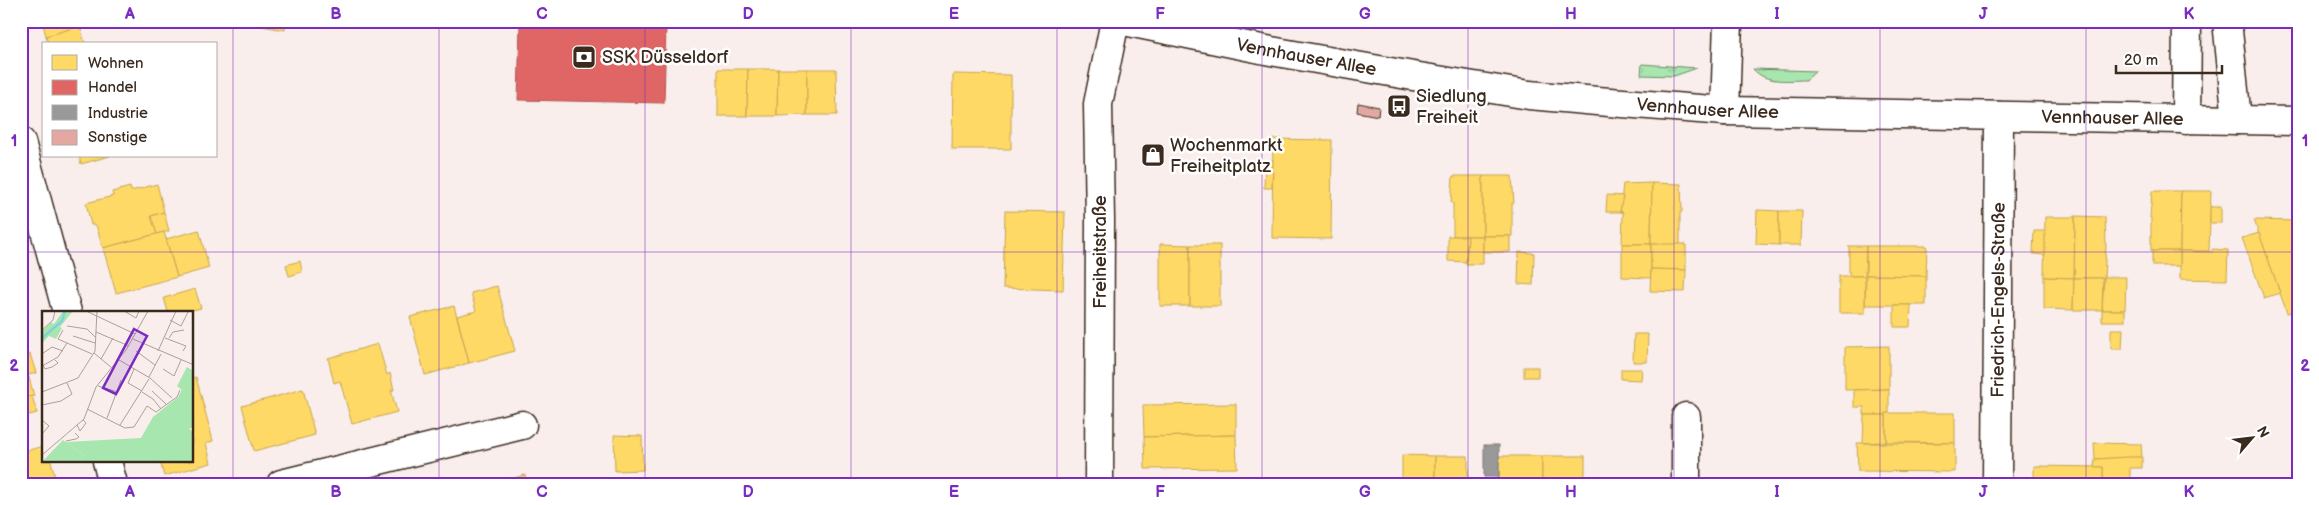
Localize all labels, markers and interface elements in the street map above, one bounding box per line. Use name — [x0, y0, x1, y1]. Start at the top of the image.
text: A — [124, 5, 135, 24]
text: B — [330, 5, 342, 24]
text: C — [536, 5, 548, 24]
text: D — [742, 5, 754, 24]
text: E — [949, 5, 959, 24]
text: F — [1155, 5, 1165, 24]
text: G — [1359, 5, 1371, 24]
text: H — [1565, 5, 1577, 24]
text: I — [1774, 5, 1780, 24]
text: J — [1979, 5, 1988, 24]
text: K — [2184, 5, 2195, 24]
street label: Vennhauser Allee — [1234, 34, 1378, 80]
legend — [42, 42, 218, 158]
scale bar — [2116, 42, 2223, 74]
bank icon: SSK Düsseldorf — [571, 44, 597, 70]
place label: SSK Düsseldorf — [602, 47, 729, 68]
text: 20 m — [2124, 51, 2158, 70]
text: Wohnen — [88, 54, 143, 73]
text: Handel — [88, 78, 137, 97]
place label: Siedlung Freiheit — [1416, 86, 1487, 128]
bus stop icon: Siedlung Freiheit — [1386, 93, 1412, 119]
street label: Vennhauser Allee — [1636, 94, 1779, 123]
text: Industrie — [88, 104, 148, 123]
street label: Vennhauser Allee — [2041, 107, 2184, 130]
text: Sonstige — [88, 128, 147, 147]
text: 1 — [11, 132, 17, 151]
text: 1 — [2302, 132, 2308, 151]
place label: Wochenmarkt Freiheitplatz — [1170, 135, 1283, 177]
shop icon: Wochenmarkt Freiheitplatz — [1140, 142, 1166, 168]
street label: Freiheitstraße — [1090, 195, 1111, 309]
street label: Friedrich-Engels-Straße — [1987, 202, 2010, 398]
inset map — [42, 311, 194, 462]
text: 2 — [9, 357, 19, 376]
text: 2 — [2300, 357, 2310, 376]
north arrow — [2226, 412, 2276, 462]
text: N — [2253, 423, 2273, 441]
text: A — [124, 483, 135, 502]
text: B — [330, 483, 342, 502]
text: C — [536, 483, 548, 502]
text: D — [742, 483, 754, 502]
text: E — [949, 483, 959, 502]
text: F — [1155, 483, 1165, 502]
text: G — [1359, 483, 1371, 502]
text: H — [1565, 483, 1577, 502]
text: I — [1774, 483, 1780, 502]
text: J — [1979, 483, 1988, 502]
text: K — [2184, 483, 2195, 502]

